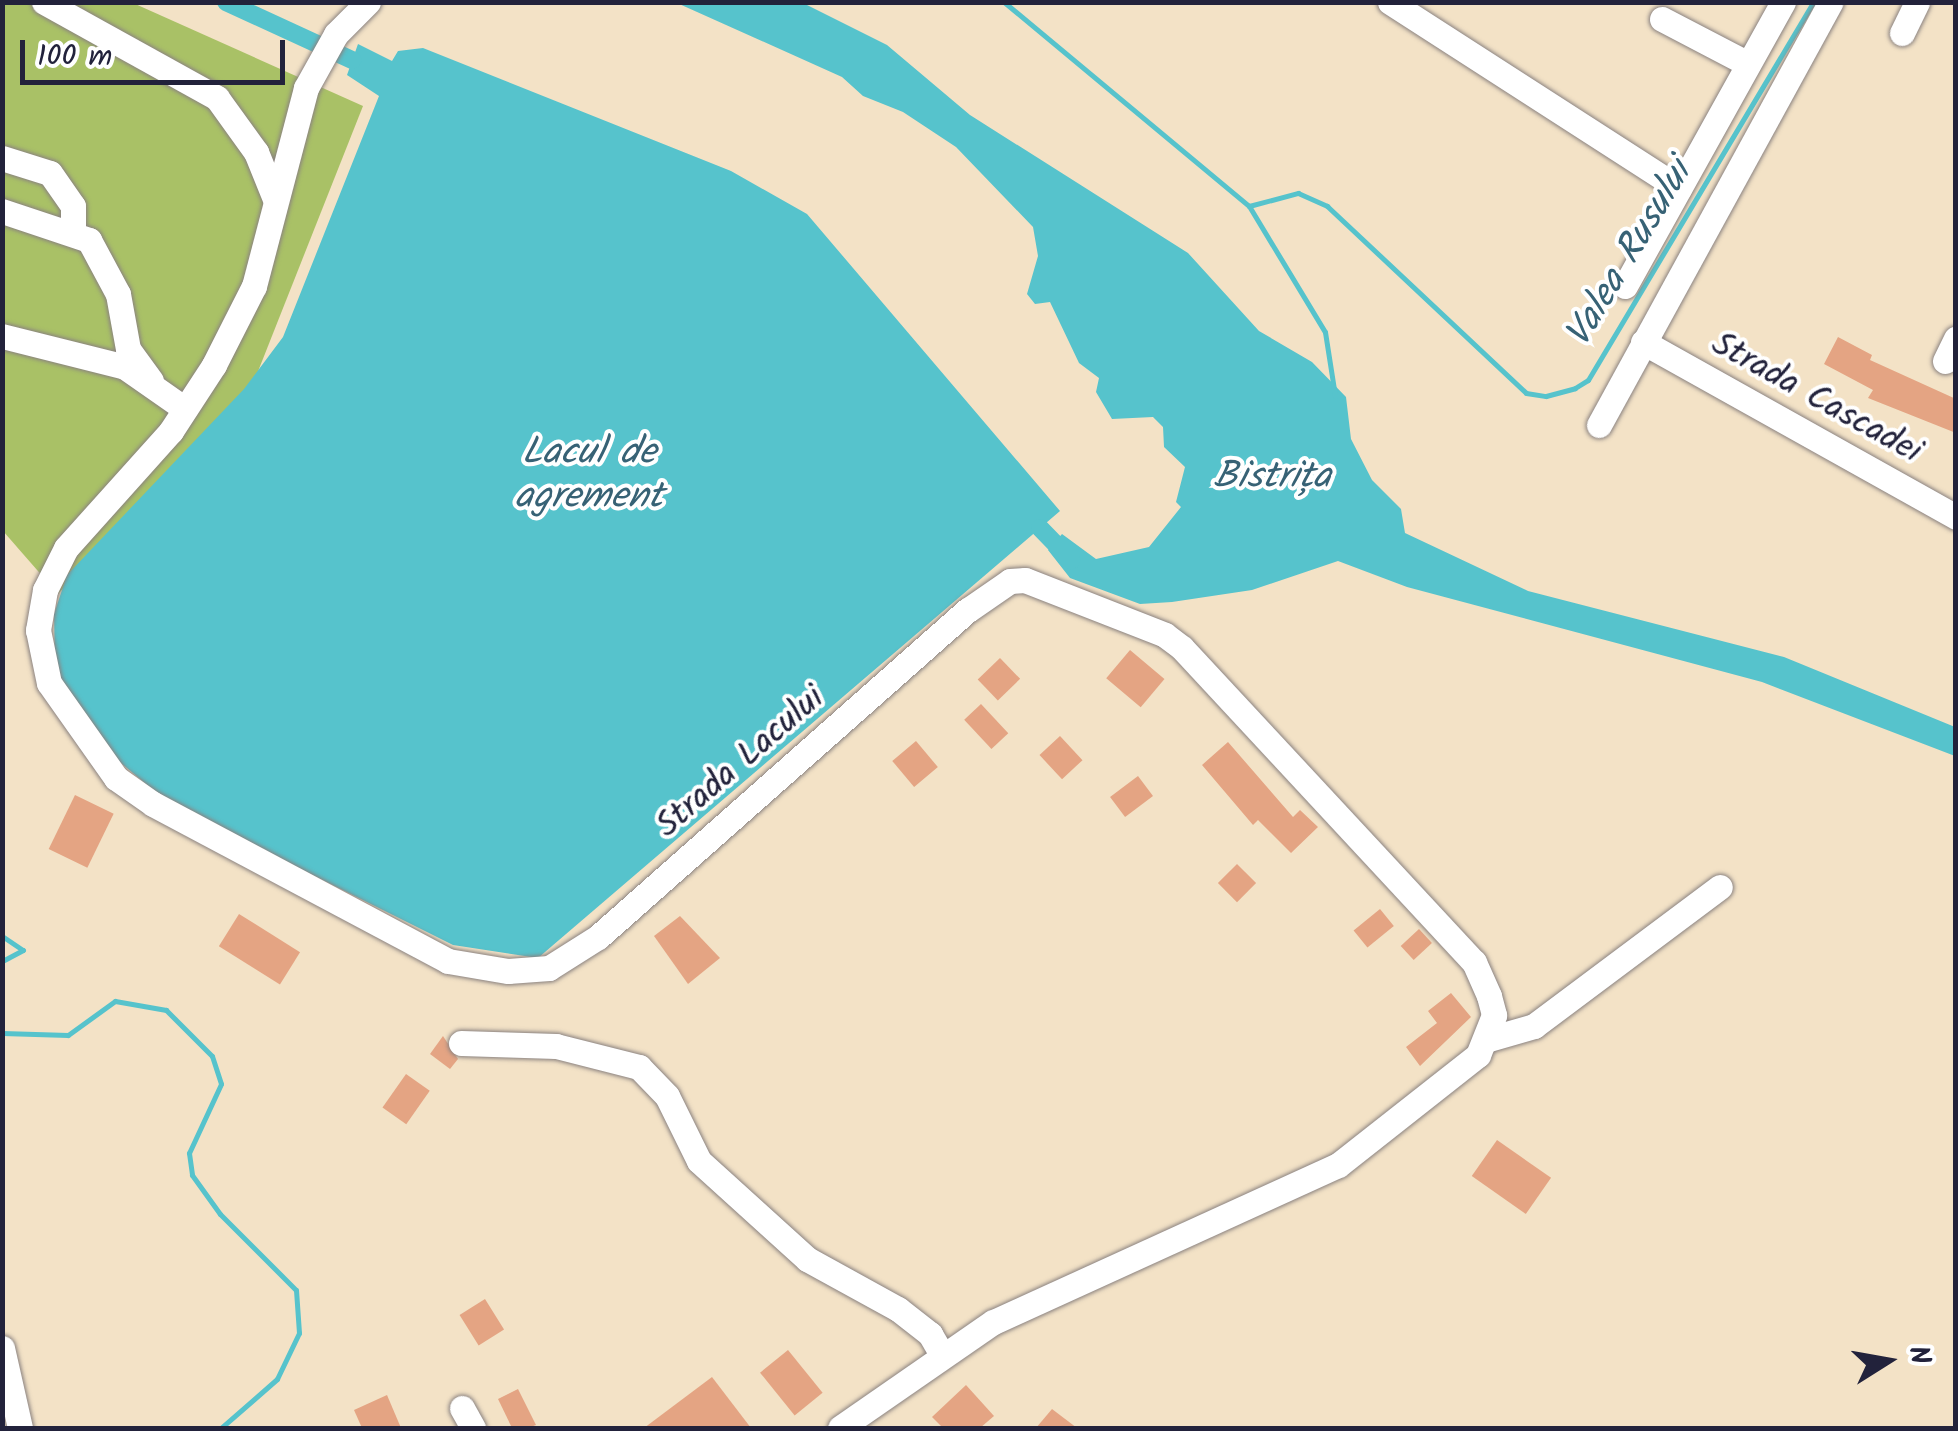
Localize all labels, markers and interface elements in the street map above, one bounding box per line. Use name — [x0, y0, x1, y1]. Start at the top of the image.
scale bar — [25, 20, 290, 82]
text: 100 m — [37, 33, 112, 81]
water label: Valea Rusului — [1557, 154, 1703, 356]
street label: Strada Cascadei — [1704, 324, 1928, 474]
water label: Lacul de agrement — [515, 431, 663, 520]
water label: Bistrița — [1213, 455, 1331, 501]
street label: Strada Lacului — [648, 678, 834, 848]
north arrow — [1838, 1311, 1938, 1411]
text: N — [1894, 1342, 1942, 1368]

